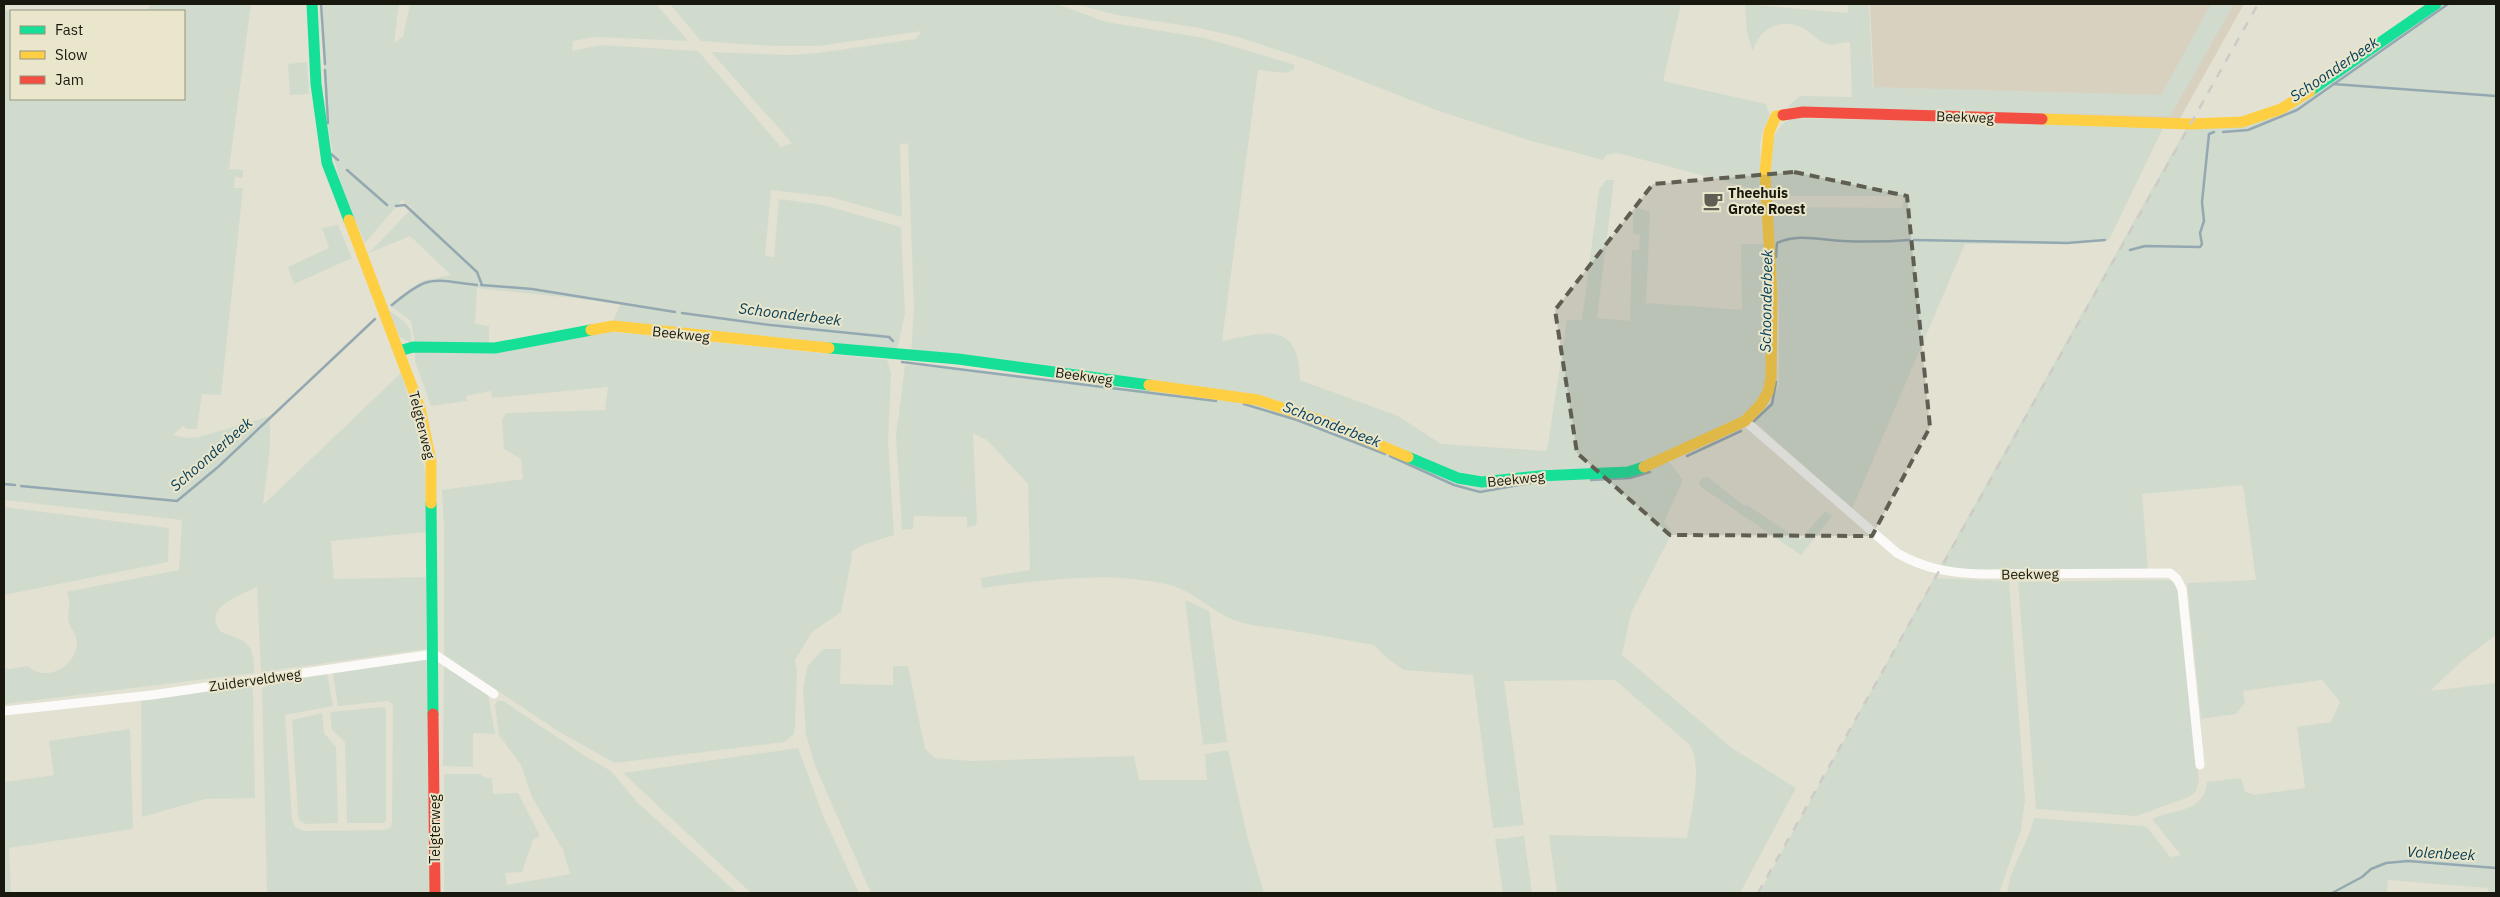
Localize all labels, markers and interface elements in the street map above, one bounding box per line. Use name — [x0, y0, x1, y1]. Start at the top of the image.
legend — [10, 10, 185, 100]
text: Fast — [55, 20, 83, 39]
water label: Schoonderbeek — [2286, 32, 2382, 106]
text: Slow — [55, 45, 88, 64]
text: Jam — [55, 70, 84, 89]
street label: Beekweg — [1936, 107, 1995, 127]
place label: Theehuis Grote Roest — [1728, 184, 1805, 218]
cafe icon: Theehuis Grote Roest — [1702, 190, 1724, 212]
water label: Schoonderbeek — [1756, 249, 1776, 353]
water label: Schoonderbeek — [738, 298, 842, 330]
street label: Beekweg — [651, 322, 711, 346]
street label: Beekweg — [1054, 363, 1114, 389]
street label: Telgterweg — [405, 389, 439, 461]
water label: Schoonderbeek — [1281, 397, 1384, 451]
water label: Schoonderbeek — [166, 413, 256, 495]
street label: Beekweg — [1486, 467, 1546, 491]
street label: Beekweg — [2001, 564, 2060, 584]
street label: Zuiderveldweg — [208, 665, 303, 695]
street label: Telgterweg — [426, 794, 444, 864]
water label: Volenbeek — [2406, 842, 2476, 864]

